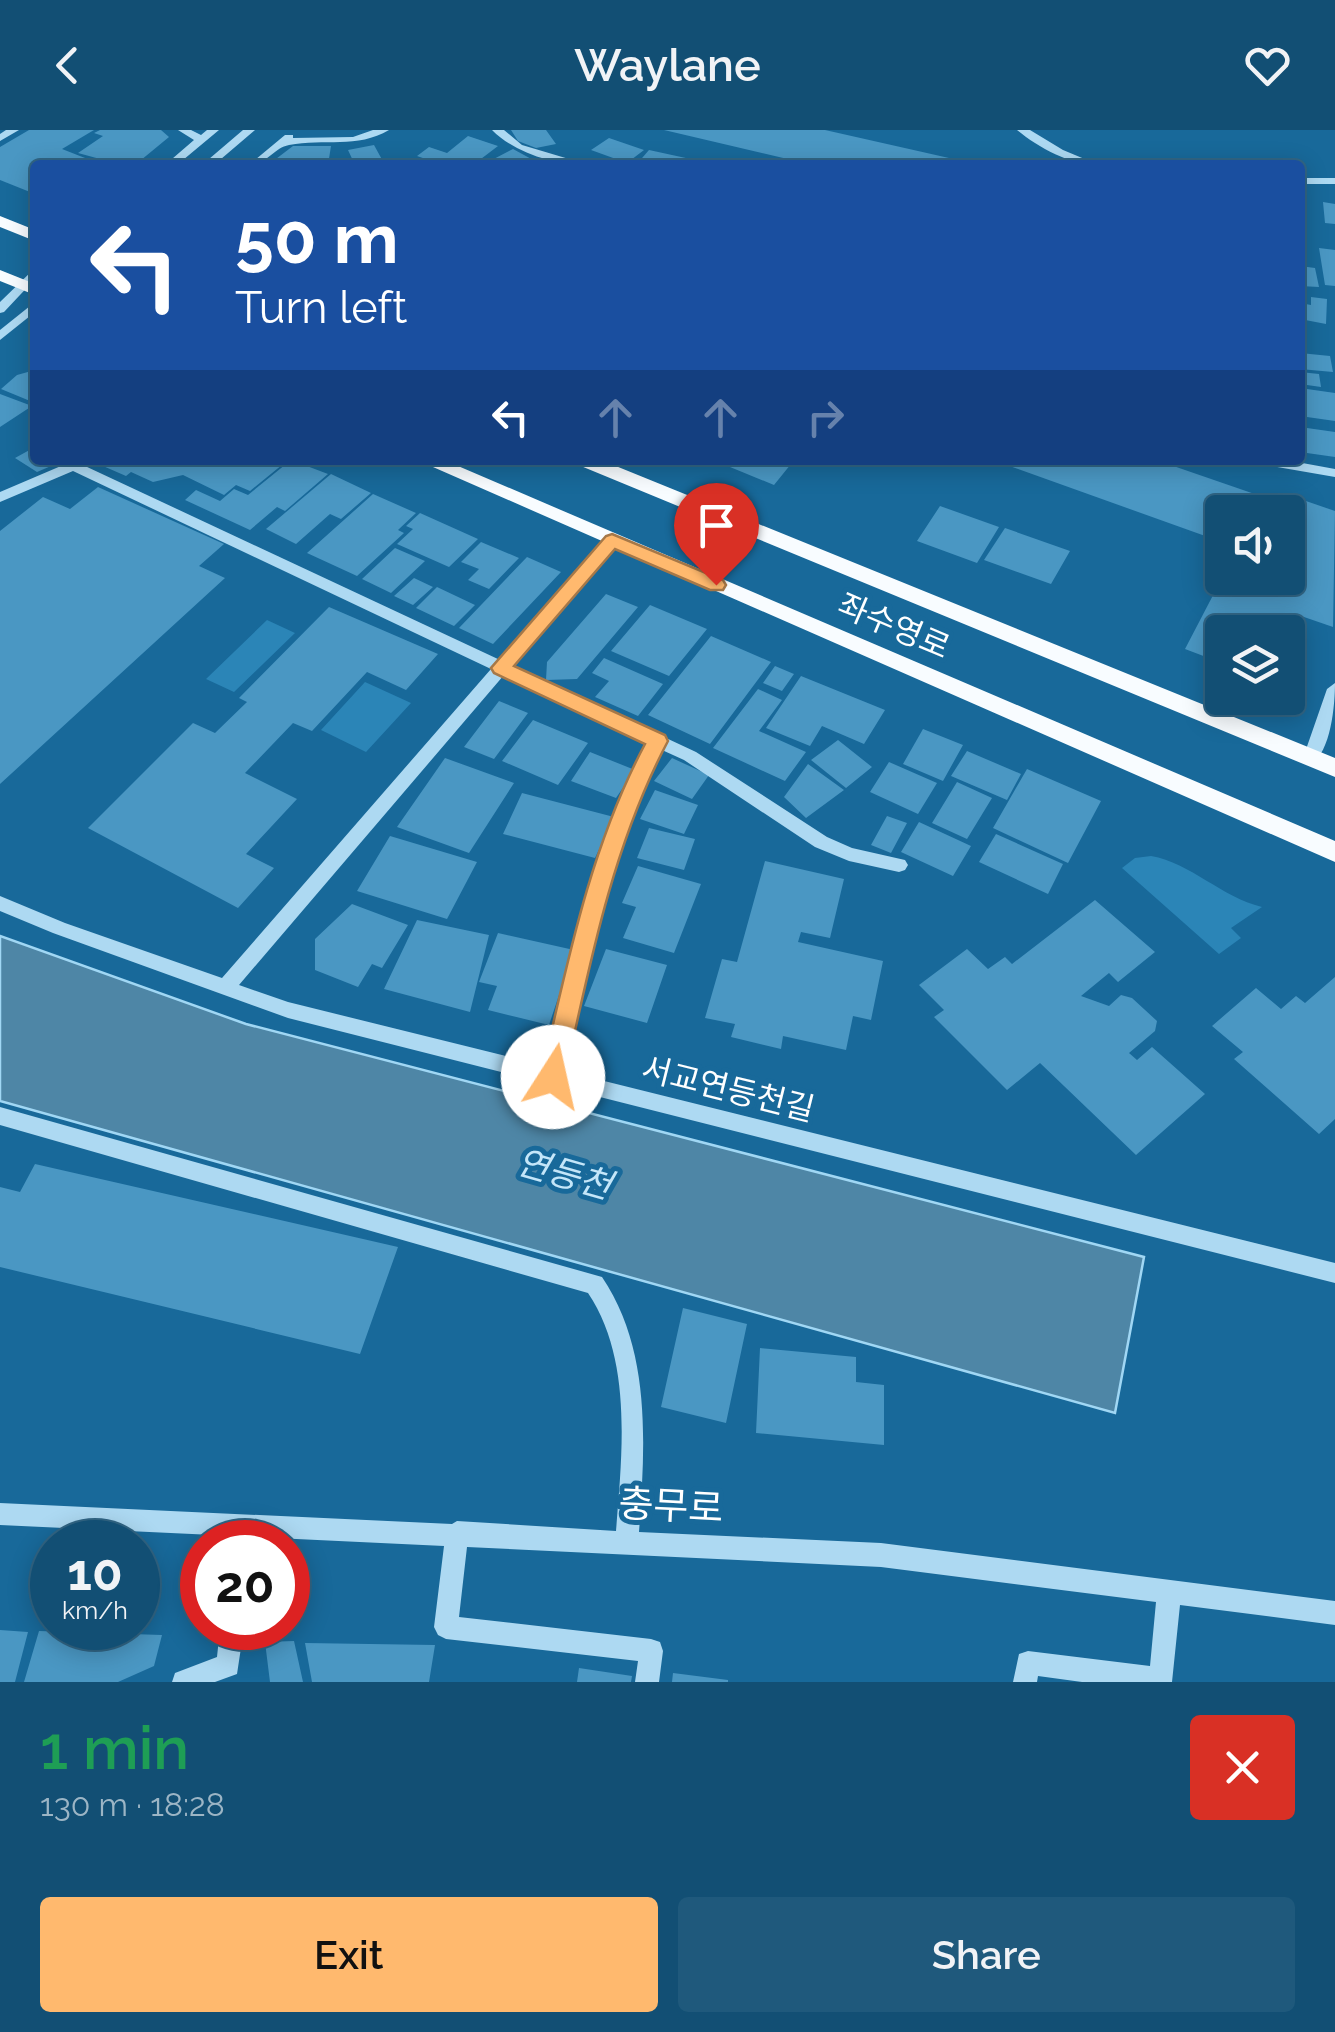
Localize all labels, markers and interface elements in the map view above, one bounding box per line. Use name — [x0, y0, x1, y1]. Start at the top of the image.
icon: back — [40, 38, 95, 93]
icon: heart — [1240, 38, 1295, 93]
text: Waylane — [574, 39, 761, 92]
text: 50 m — [235, 197, 399, 279]
icon: left — [70, 200, 200, 330]
text: Turn left — [235, 281, 407, 334]
icon: left — [483, 390, 538, 445]
icon: ahead — [588, 390, 643, 445]
icon: ahead — [693, 390, 748, 445]
icon: right — [798, 390, 853, 445]
pin — [674, 483, 759, 586]
map controls — [1205, 495, 1305, 715]
button: sound — [1205, 495, 1305, 595]
icon: arrive — [689, 498, 744, 553]
street label: 좌수영로 — [833, 586, 956, 666]
button: layers — [1205, 615, 1305, 715]
position arrow — [501, 1025, 605, 1129]
street label: 서교연등천길 — [638, 1049, 818, 1128]
water label: 연등천 — [512, 1140, 620, 1208]
street label: 충무로 — [617, 1480, 725, 1531]
speed limit sign: 20 — [180, 1520, 310, 1650]
text: 10 — [67, 1543, 123, 1602]
text: km/h — [62, 1595, 128, 1625]
text: 1 min — [40, 1713, 189, 1783]
button: close — [1190, 1715, 1295, 1820]
text: 130 m · 18:28 — [40, 1786, 225, 1823]
button: Exit — [40, 1897, 658, 2012]
button: Share — [678, 1897, 1295, 2012]

